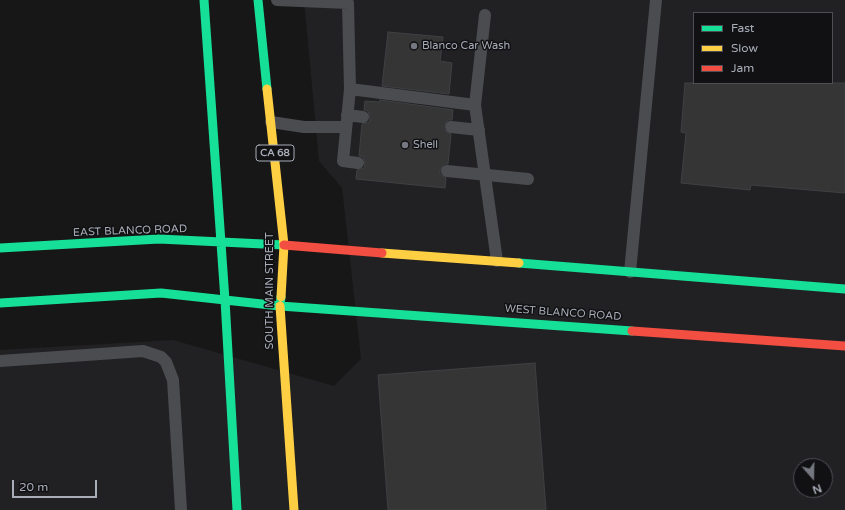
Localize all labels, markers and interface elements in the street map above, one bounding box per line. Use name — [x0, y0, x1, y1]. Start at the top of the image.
legend — [693, 12, 833, 84]
text: Fast — [731, 21, 754, 35]
place label: Blanco Car Wash — [422, 39, 510, 53]
marker: Blanco Car Wash — [409, 41, 419, 51]
text: Slow — [731, 41, 758, 55]
text: Jam — [731, 61, 754, 75]
place label: Shell — [413, 138, 438, 152]
marker: Shell — [400, 140, 410, 150]
road number: CA 68 — [256, 145, 294, 161]
street label: EAST BLANCO ROAD — [73, 222, 187, 240]
street label: SOUTH MAIN STREET — [263, 232, 277, 350]
street label: WEST BLANCO ROAD — [504, 302, 622, 324]
north arrow — [793, 458, 833, 498]
scale bar — [14, 472, 99, 498]
text: 20 m — [19, 480, 48, 494]
text: N — [811, 481, 823, 496]

